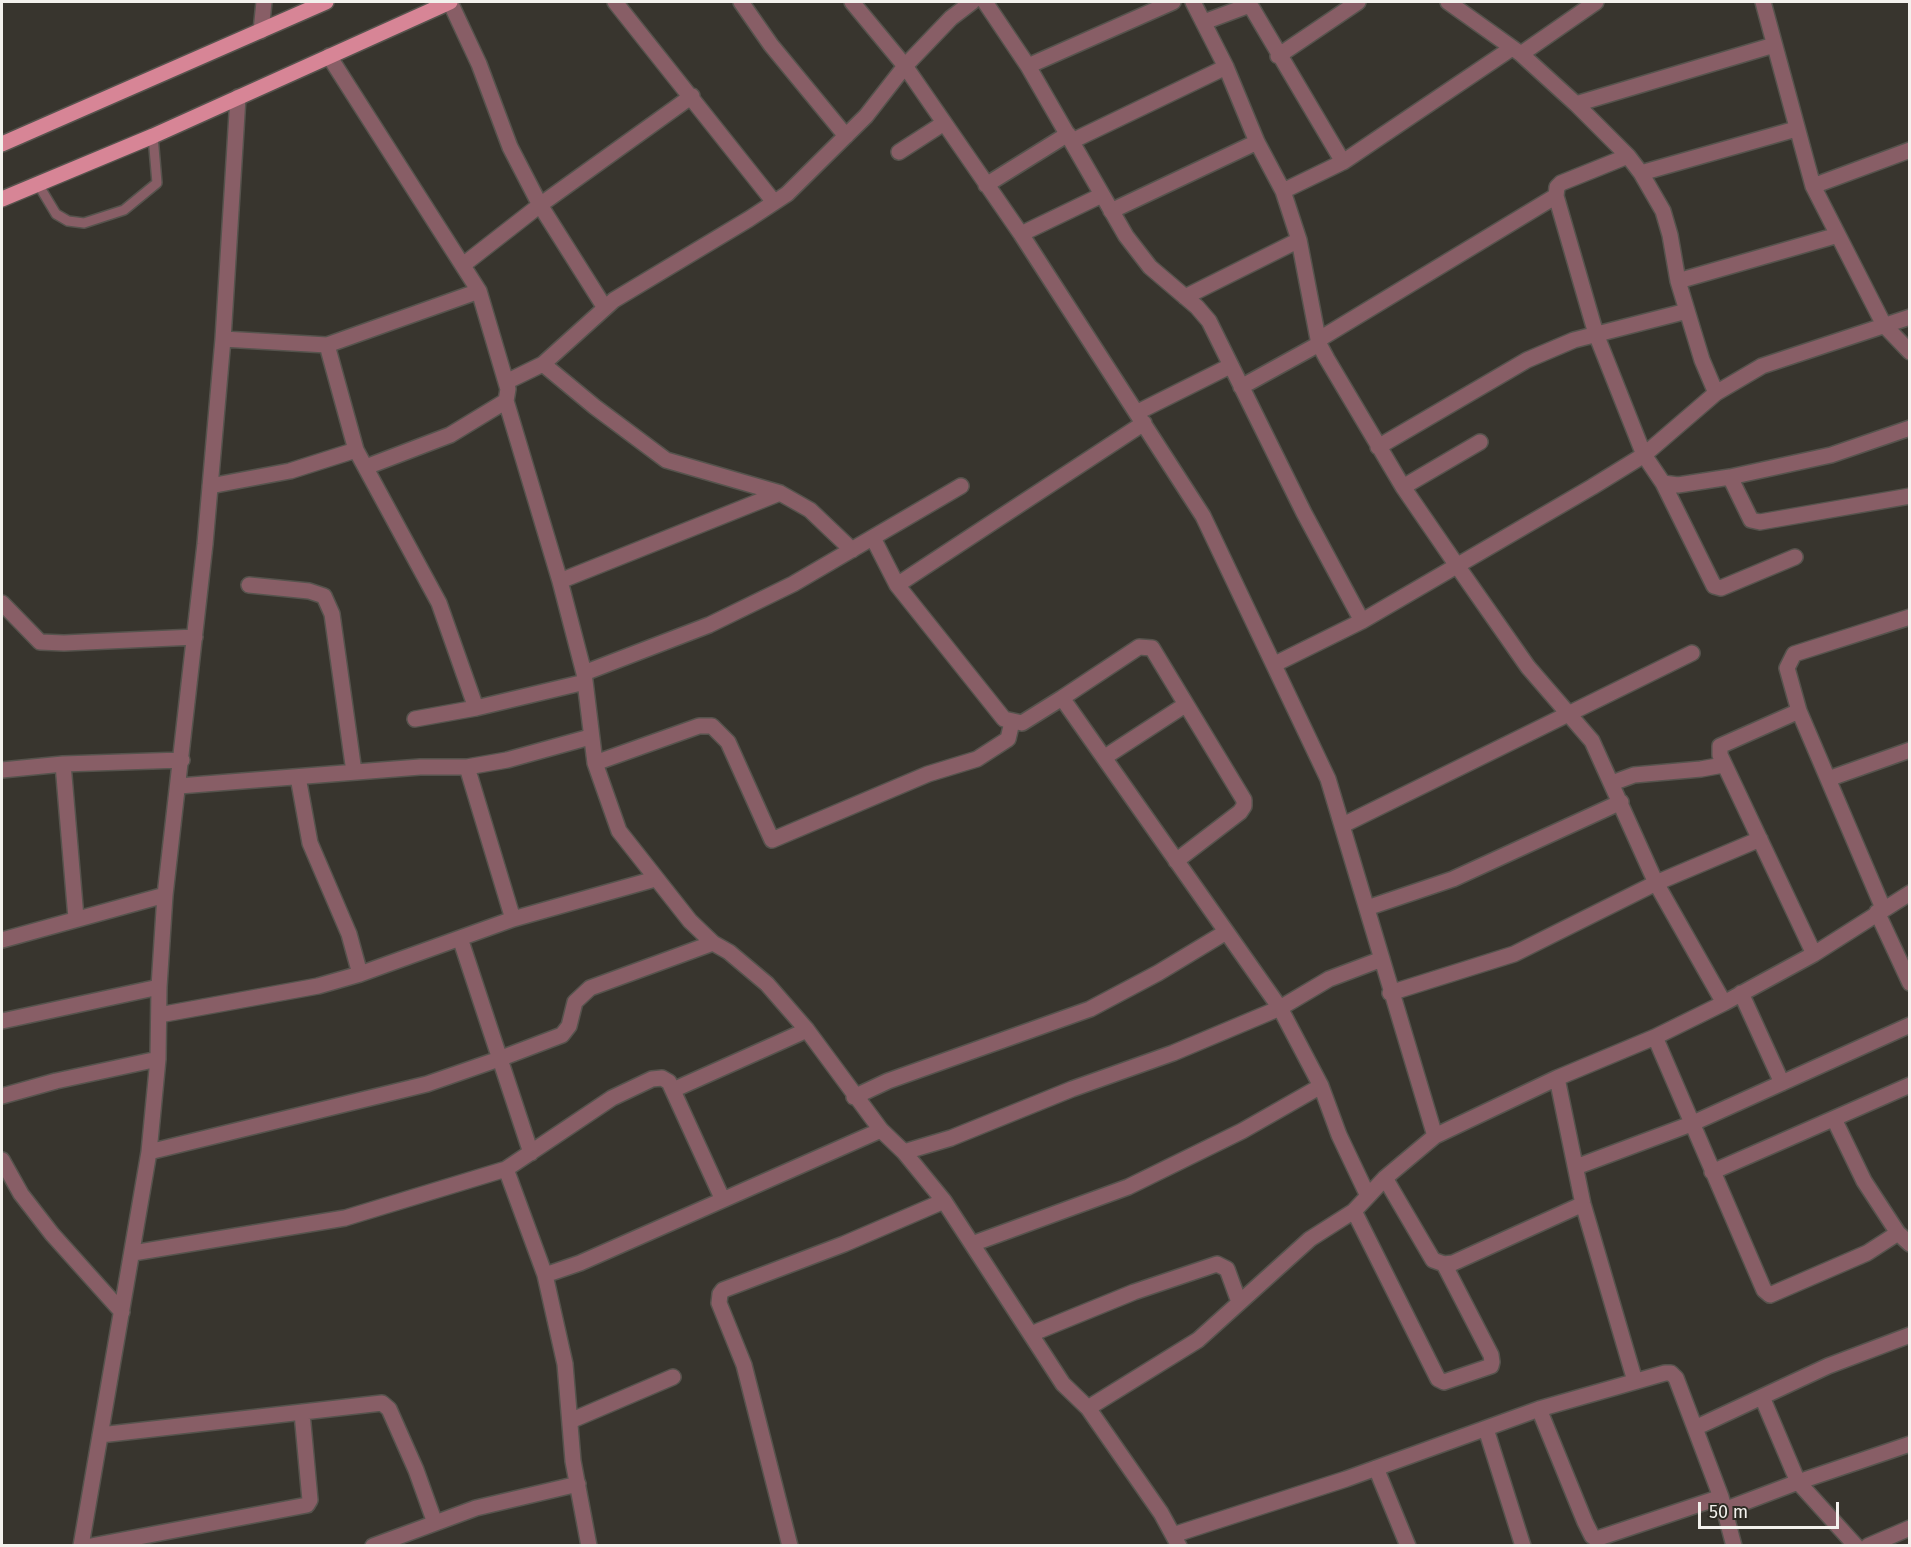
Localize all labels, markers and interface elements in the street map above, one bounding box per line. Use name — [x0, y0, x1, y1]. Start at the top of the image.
scale bar — [1701, 1490, 1842, 1528]
text: 50 m — [1709, 1501, 1748, 1523]

